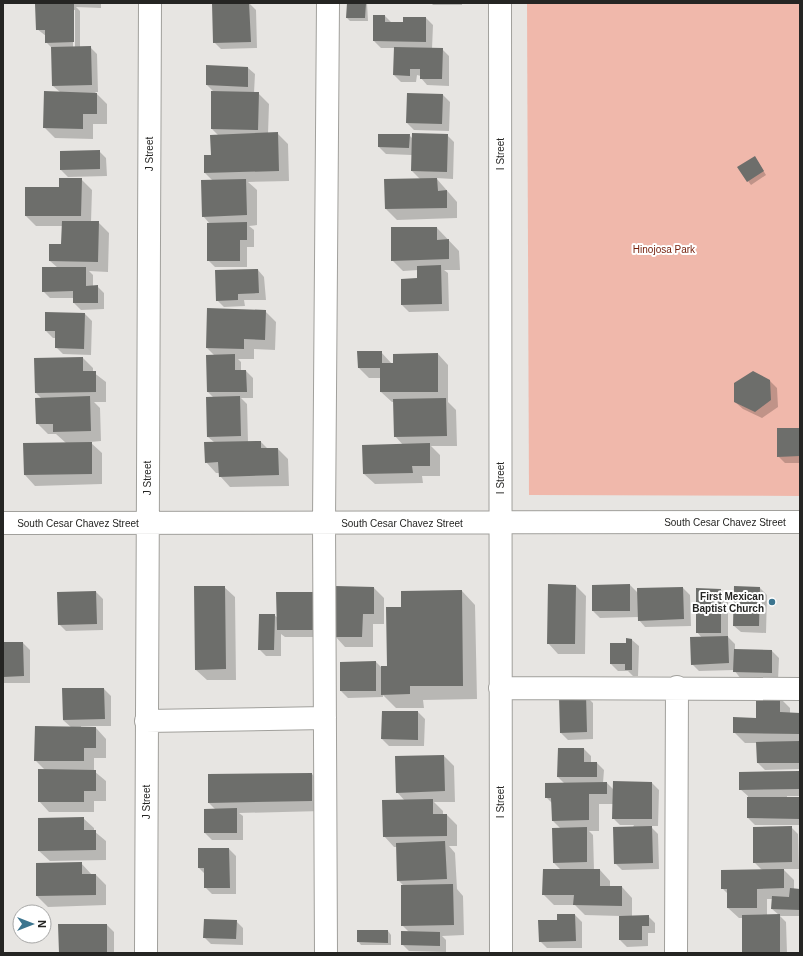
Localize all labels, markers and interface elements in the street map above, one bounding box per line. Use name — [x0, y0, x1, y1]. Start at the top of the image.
street label: J Street — [144, 137, 155, 171]
street label: I Street — [495, 138, 506, 170]
park label: Hinojosa Park — [633, 244, 696, 255]
street label: J Street — [142, 461, 153, 495]
street label: I Street — [495, 462, 506, 494]
street label: South Cesar Chavez Street — [664, 517, 786, 528]
street label: South Cesar Chavez Street — [17, 518, 139, 529]
street label: South Cesar Chavez Street — [341, 518, 463, 529]
place label: First Mexican Baptist Church — [692, 591, 764, 614]
marker: First Mexican Baptist Church — [767, 597, 777, 607]
street label: J Street — [141, 785, 152, 819]
street label: I Street — [495, 786, 506, 818]
north arrow — [12, 904, 52, 944]
text: N — [36, 920, 48, 928]

